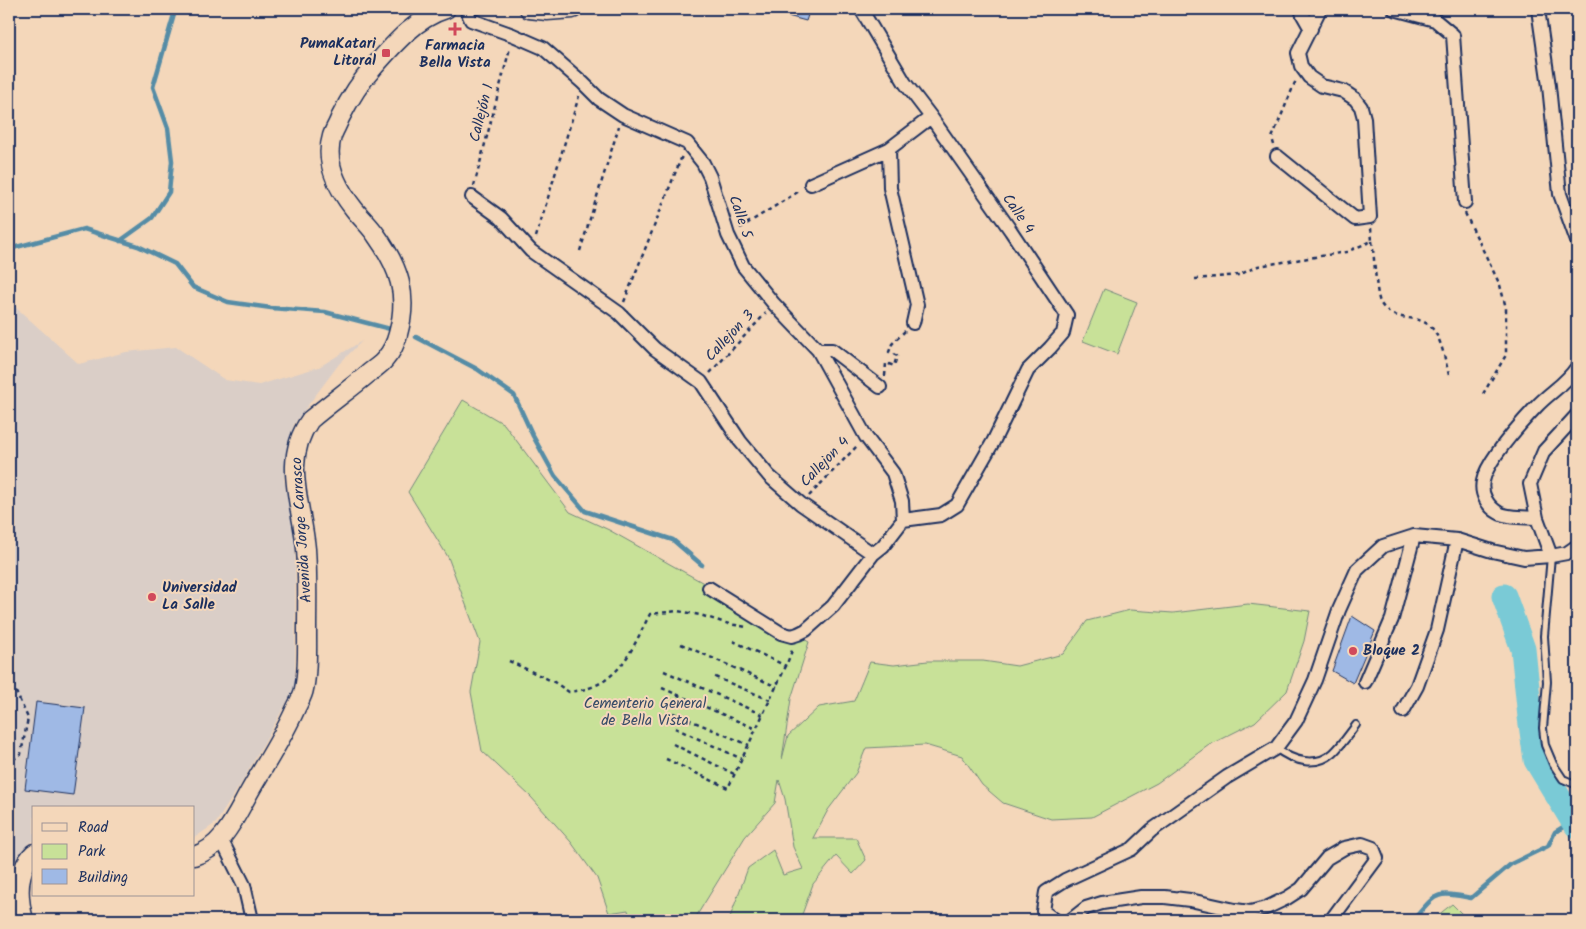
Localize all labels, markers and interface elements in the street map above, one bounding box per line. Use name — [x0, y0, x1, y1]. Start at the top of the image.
marker: Farmacia Bella Vista — [449, 23, 461, 35]
place label: PumaKatari Litoral — [300, 32, 377, 73]
place label: Farmacia Bella Vista — [419, 34, 491, 75]
marker: PumaKatari Litoral — [380, 47, 392, 59]
street label: Callejón 1 — [463, 81, 501, 145]
street label: Calle 4 — [995, 189, 1041, 239]
street label: Calle 5 — [721, 192, 759, 243]
street label: Callejon 3 — [700, 304, 761, 367]
street label: Callejon 4 — [794, 431, 856, 493]
street label: Avenida Jorge Carrasco — [285, 456, 319, 604]
place label: Universidad La Salle — [162, 576, 238, 617]
marker: Universidad La Salle — [146, 591, 158, 603]
place label: Bloque 2 — [1363, 639, 1420, 663]
marker: Bloque 2 — [1347, 645, 1359, 657]
park label: Cementerio General de Bella Vista — [584, 692, 707, 733]
legend — [32, 806, 195, 896]
text: Road — [78, 816, 109, 840]
text: Park — [78, 840, 106, 864]
text: Building — [78, 866, 128, 890]

